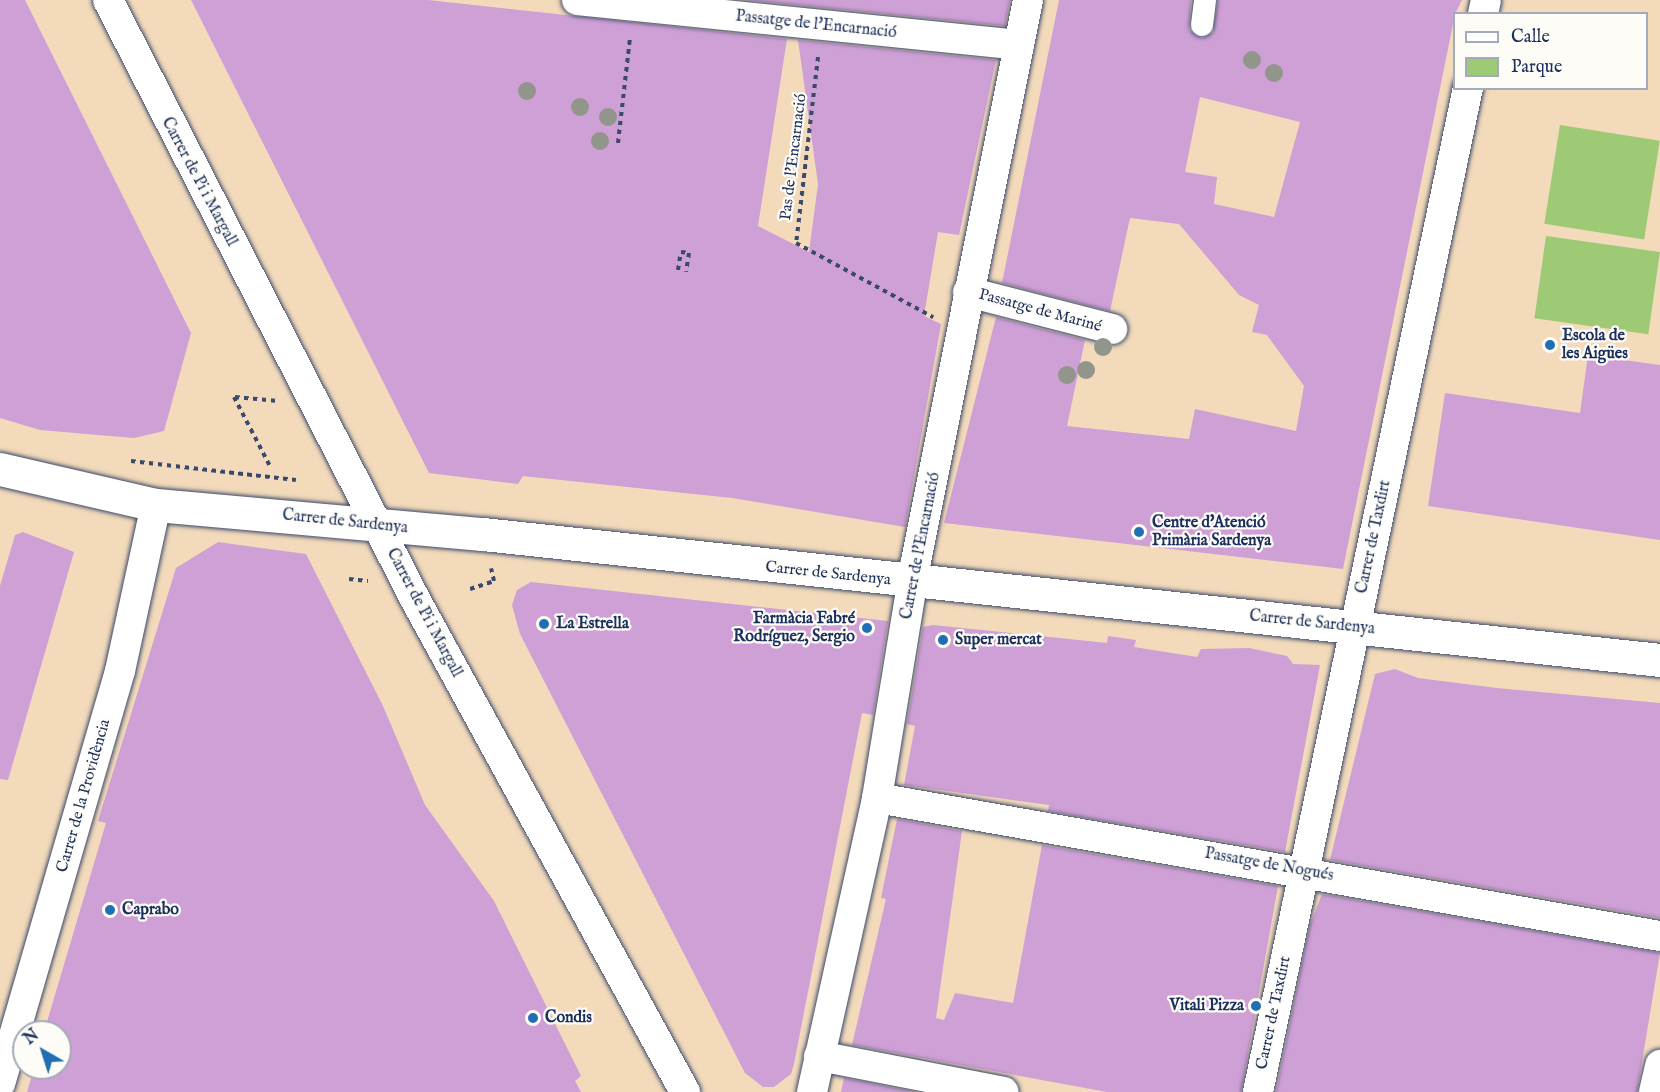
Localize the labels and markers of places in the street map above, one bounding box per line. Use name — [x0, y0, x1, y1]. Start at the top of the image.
place label: Escola de les Aigües — [1562, 326, 1628, 364]
marker: Escola de les Aigües — [1543, 338, 1557, 352]
place label: Centre d'Atenció Primària Sardenya — [1152, 513, 1271, 551]
marker: Centre d'Atenció Primària Sardenya — [1130, 523, 1148, 541]
place label: Farmàcia Fabré Rodríguez, Sergio — [733, 609, 855, 647]
place label: La Estrella — [556, 614, 629, 634]
marker: La Estrella — [537, 617, 551, 631]
marker: Farmàcia Fabré Rodríguez, Sergio — [860, 621, 874, 635]
place label: Super mercat — [955, 630, 1042, 650]
marker: Super mercat — [936, 633, 950, 647]
place label: Caprabo — [122, 900, 179, 920]
marker: Caprabo — [103, 903, 117, 917]
place label: Vitali Pizza — [1169, 996, 1244, 1016]
marker: Vitali Pizza — [1249, 999, 1263, 1013]
place label: Condis — [545, 1008, 592, 1028]
marker: Condis — [526, 1011, 540, 1025]

